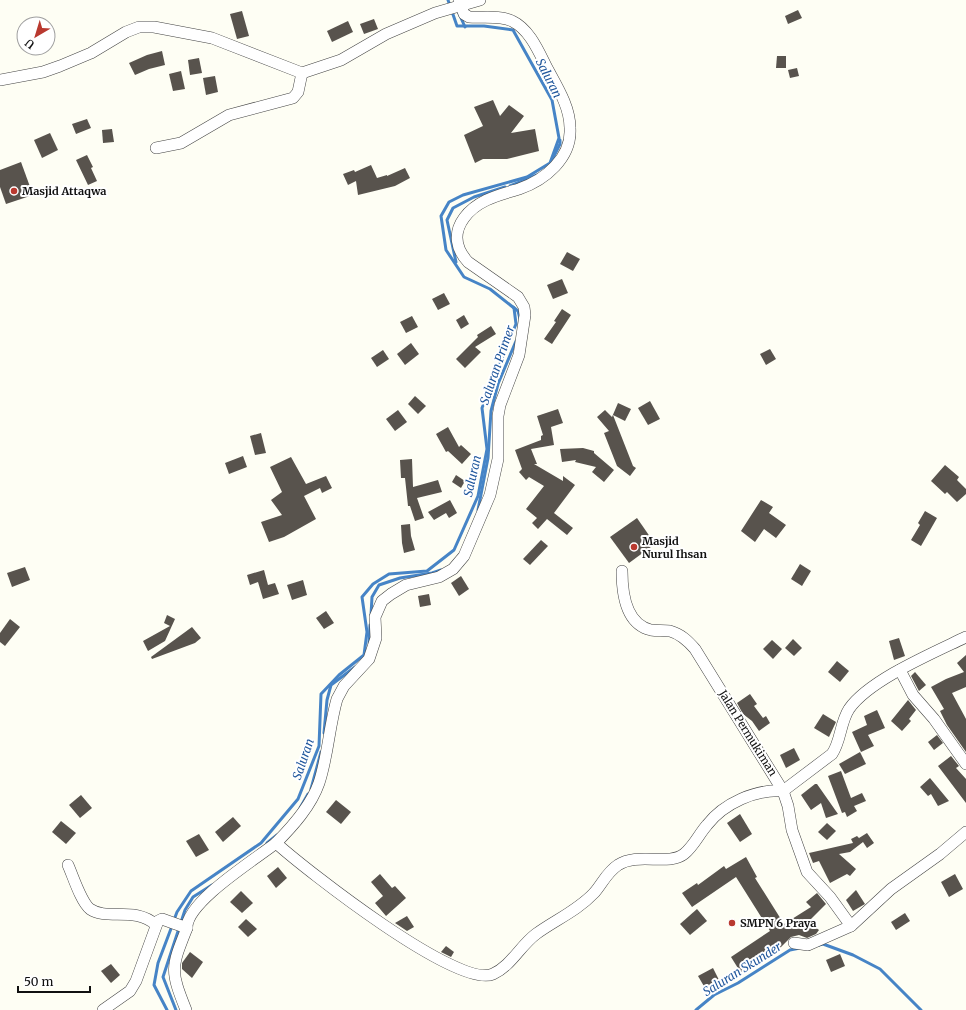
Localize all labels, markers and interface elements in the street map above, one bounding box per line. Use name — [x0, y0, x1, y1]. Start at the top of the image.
north arrow — [16, 16, 56, 56]
text: U — [22, 35, 37, 52]
water label: Saluran — [533, 56, 565, 100]
place label: Masjid Attaqwa — [22, 184, 107, 198]
marker: Masjid Attaqwa — [9, 186, 19, 196]
water label: Saluran Primer — [476, 323, 518, 406]
water label: Saluran — [460, 454, 484, 498]
place label: Masjid Nurul Ihsan — [642, 534, 707, 561]
marker: Masjid Nurul Ihsan — [629, 542, 639, 552]
street label: Jalan Permukiman — [715, 687, 780, 779]
water label: Saluran — [289, 737, 317, 781]
place label: SMPN 6 Praya — [740, 916, 816, 930]
marker: SMPN 6 Praya — [727, 918, 737, 928]
water label: Saluran Skunder — [700, 938, 785, 999]
scale bar — [18, 968, 90, 994]
text: 50 m — [24, 974, 53, 989]

